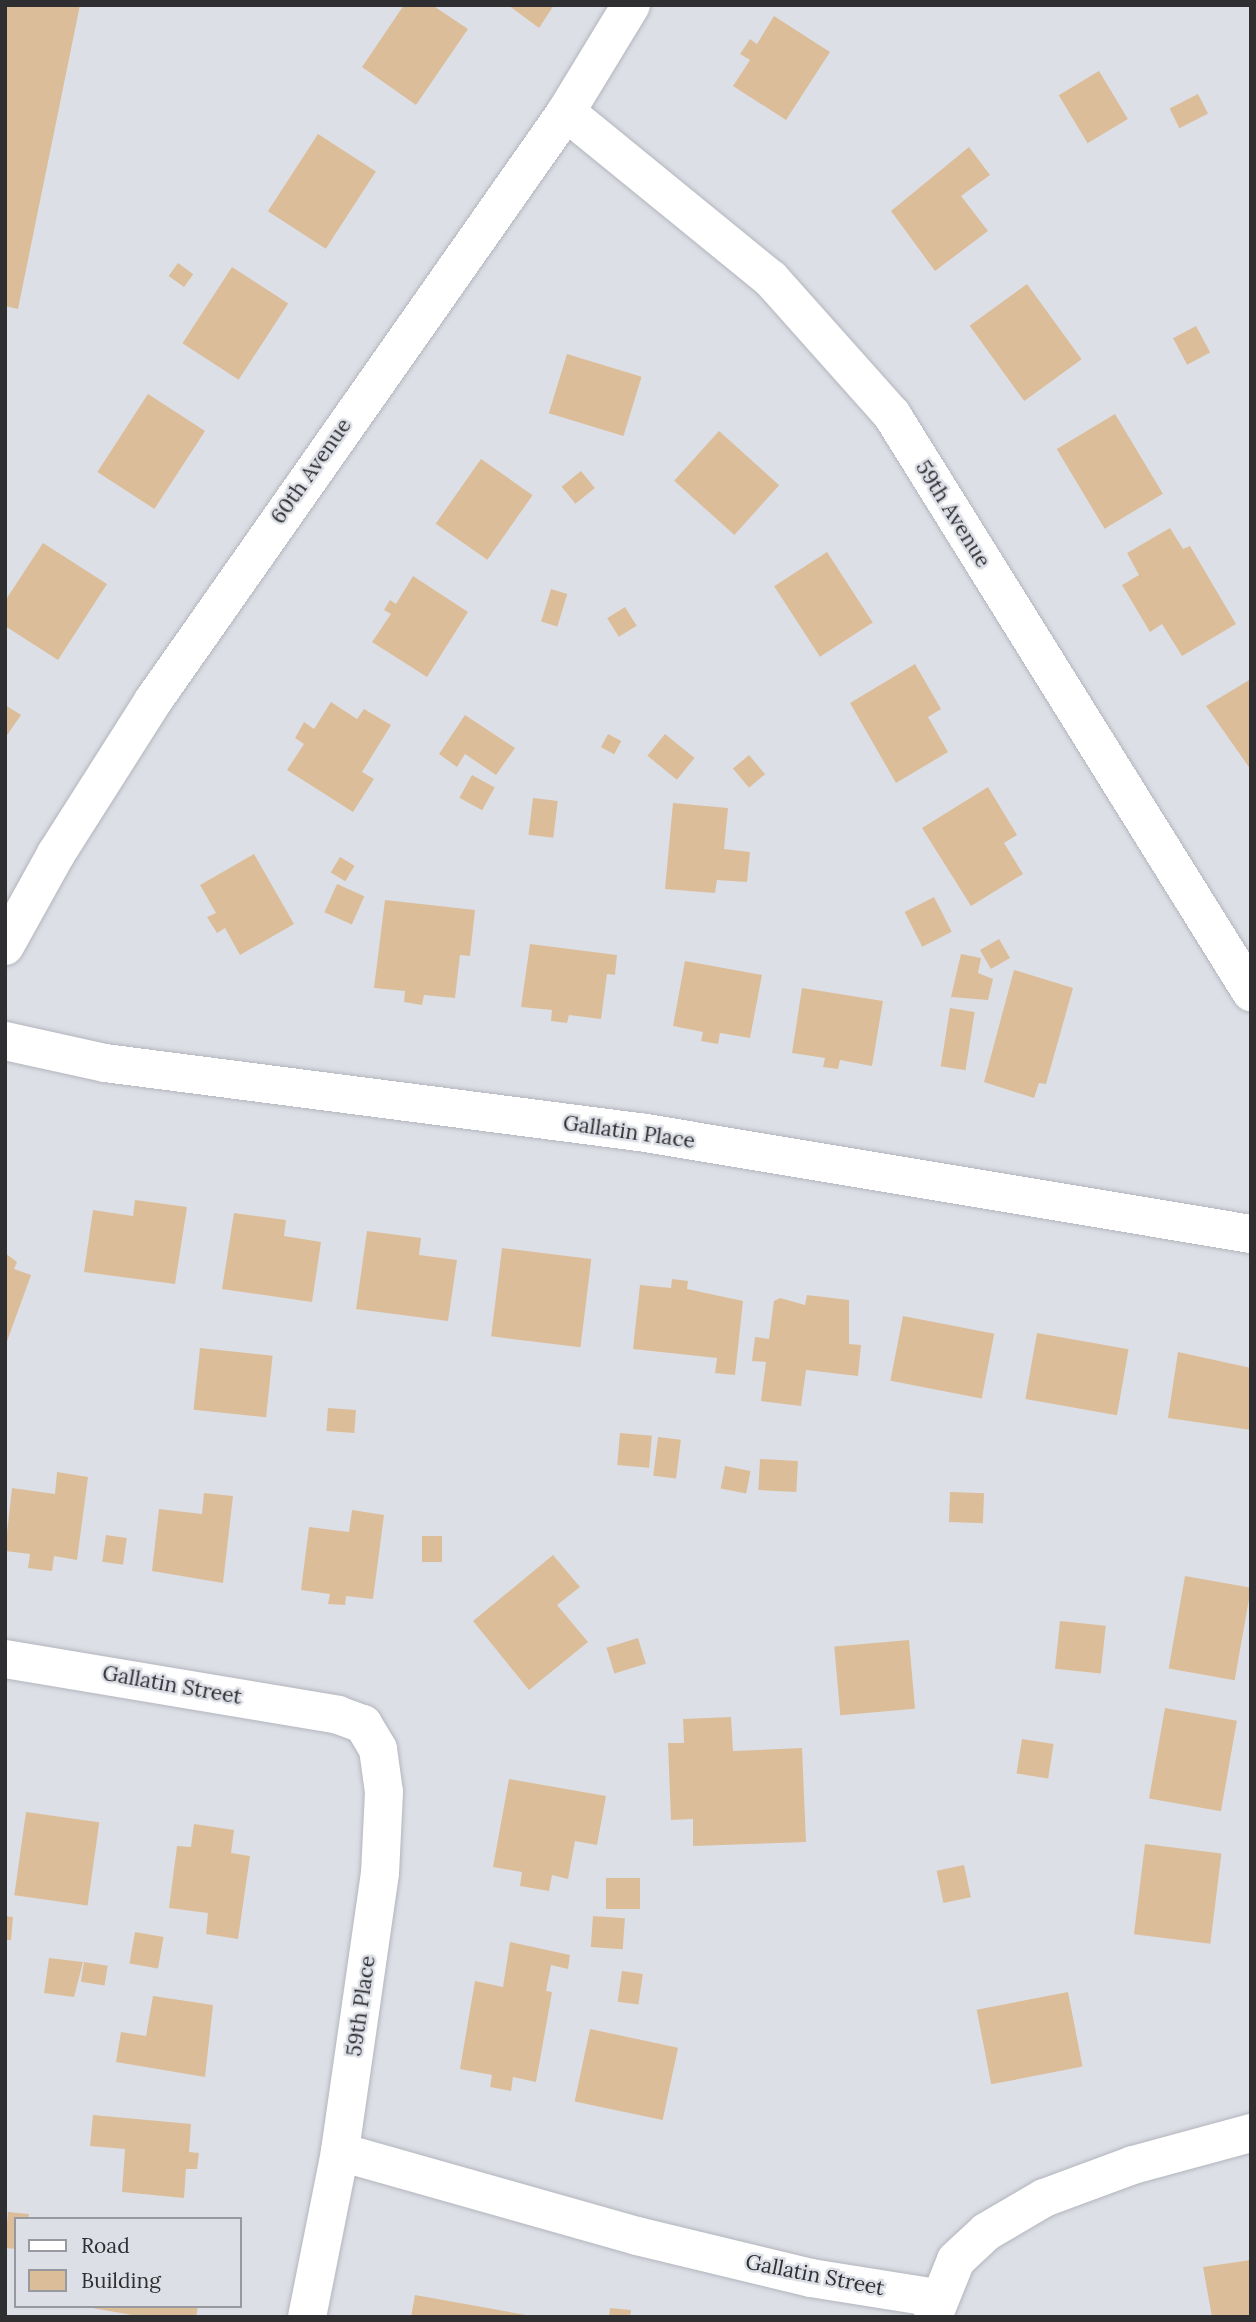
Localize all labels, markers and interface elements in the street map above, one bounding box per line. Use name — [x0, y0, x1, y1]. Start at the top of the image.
street label: 60th Avenue — [265, 414, 357, 528]
street label: 59th Avenue — [910, 456, 996, 572]
street label: Gallatin Place — [561, 1110, 697, 1154]
street label: Gallatin Street — [100, 1660, 244, 1710]
street label: 59th Place — [341, 1954, 381, 2058]
legend — [14, 2217, 242, 2308]
text: Road — [81, 2232, 130, 2259]
street label: Gallatin Street — [744, 2249, 886, 2301]
text: Building — [81, 2267, 161, 2294]

